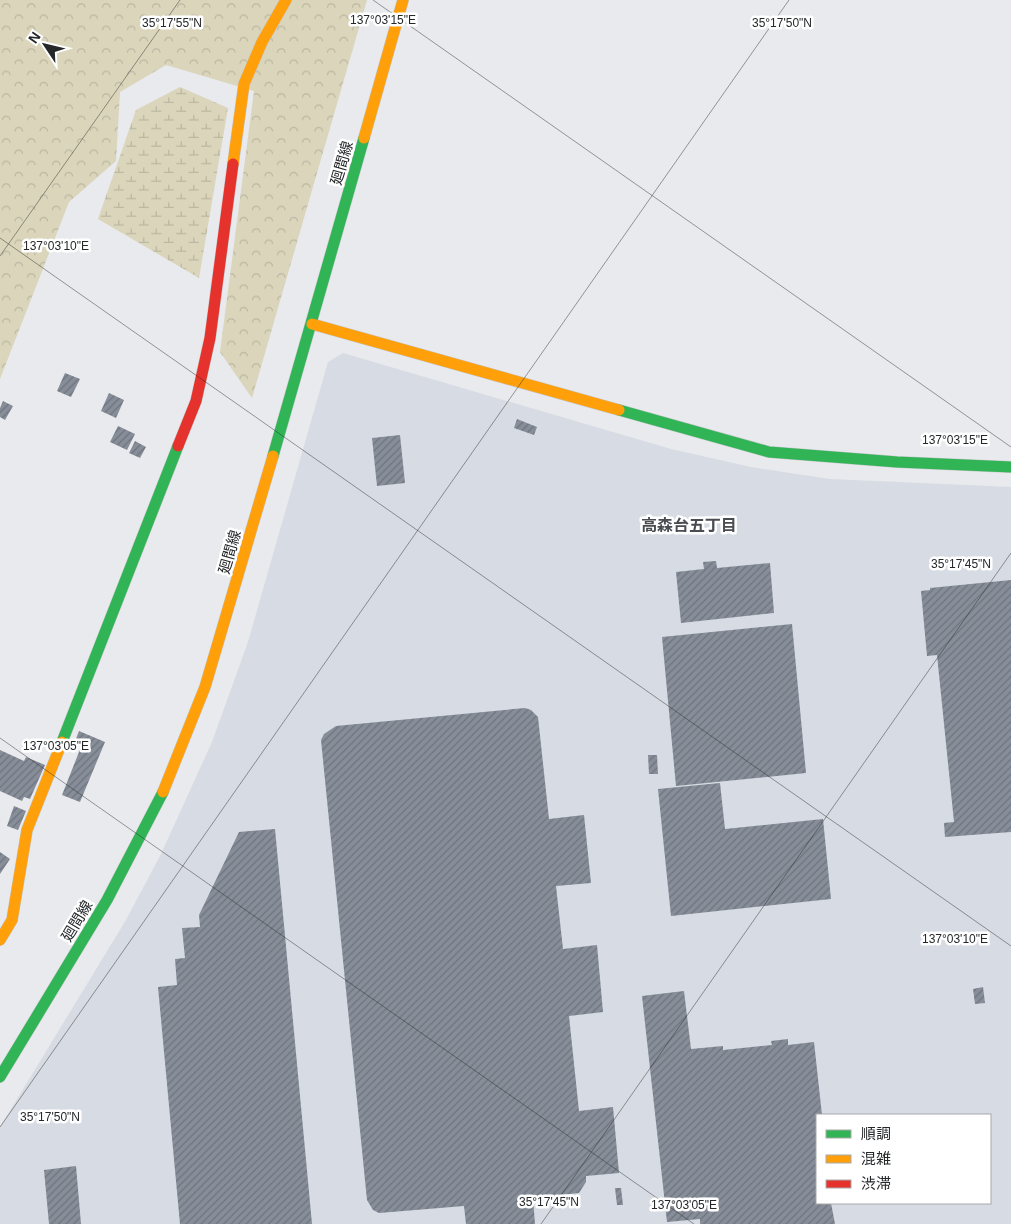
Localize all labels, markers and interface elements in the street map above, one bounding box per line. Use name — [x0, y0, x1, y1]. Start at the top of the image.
text: 137°03'15"E — [350, 13, 416, 27]
text: 35°17'55"N — [142, 16, 202, 30]
text: 35°17'50"N — [752, 16, 812, 30]
north arrow — [20, 20, 70, 70]
text: N — [25, 29, 44, 46]
street label: 廻間線 — [327, 139, 356, 187]
text: 137°03'10"E — [23, 239, 89, 253]
text: 137°03'15"E — [922, 433, 988, 447]
district label: 高森台五丁目 — [641, 517, 737, 534]
street label: 廻間線 — [215, 528, 244, 576]
text: 35°17'45"N — [931, 557, 991, 571]
text: 137°03'05"E — [23, 739, 89, 753]
street label: 廻間線 — [58, 897, 95, 944]
text: 137°03'10"E — [922, 932, 988, 946]
text: 35°17'50"N — [20, 1110, 80, 1124]
legend — [816, 1114, 991, 1204]
text: 順調 — [861, 1125, 891, 1142]
text: 混雑 — [861, 1150, 891, 1167]
text: 渋滞 — [861, 1175, 891, 1192]
text: 35°17'45"N — [519, 1195, 579, 1209]
text: 137°03'05"E — [651, 1198, 717, 1212]

